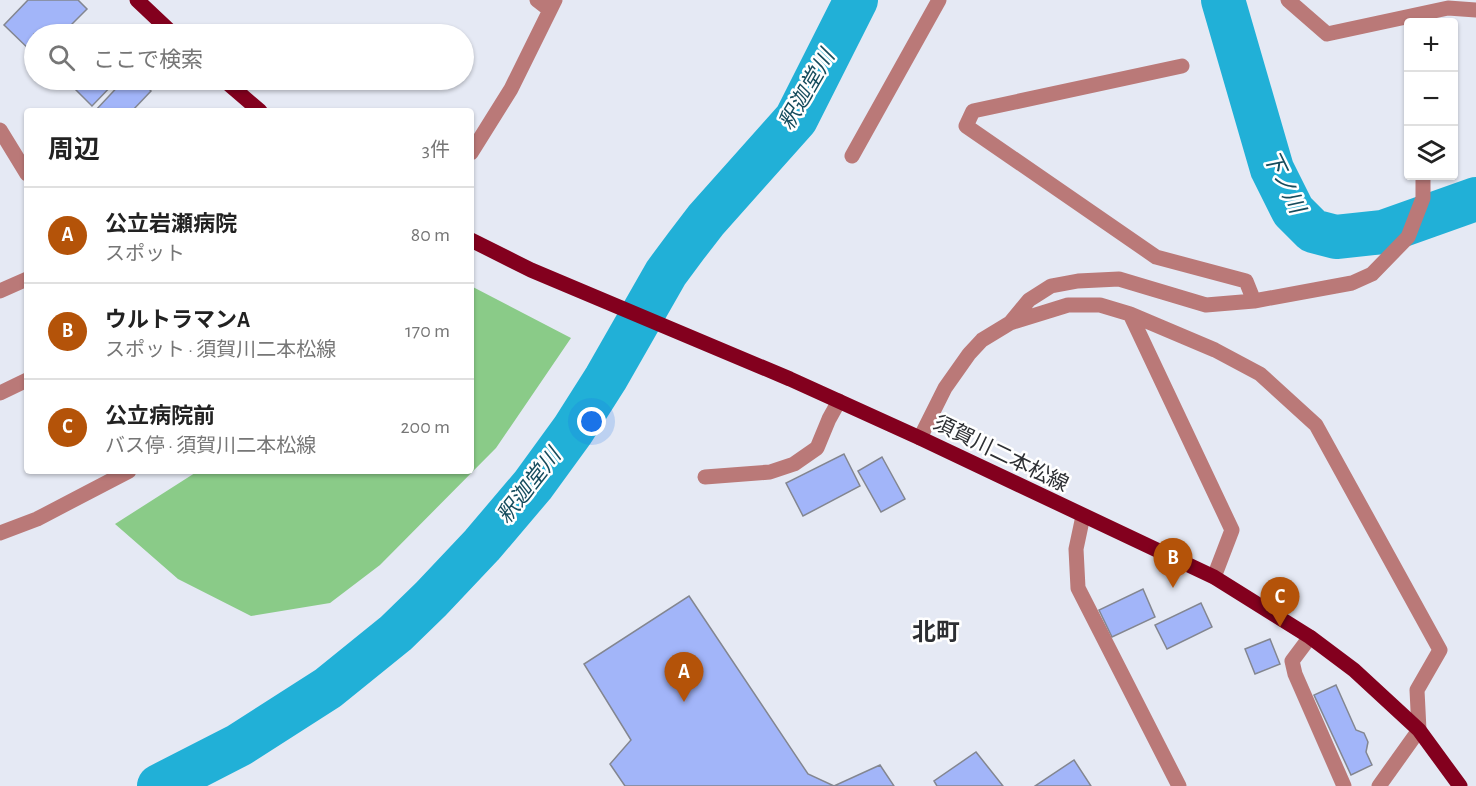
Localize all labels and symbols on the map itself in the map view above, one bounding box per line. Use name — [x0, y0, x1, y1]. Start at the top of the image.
water label: 釈迦堂川 — [775, 44, 840, 134]
water label: 下ノ川 — [1260, 148, 1309, 218]
your location — [577, 407, 606, 436]
street label: 須賀川二本松線 — [930, 411, 1072, 496]
water label: 釈迦堂川 — [492, 442, 566, 527]
pin: B — [1154, 538, 1192, 588]
pin: C — [1260, 578, 1300, 627]
district label: 北町 — [912, 619, 960, 645]
pin: A — [664, 652, 704, 702]

